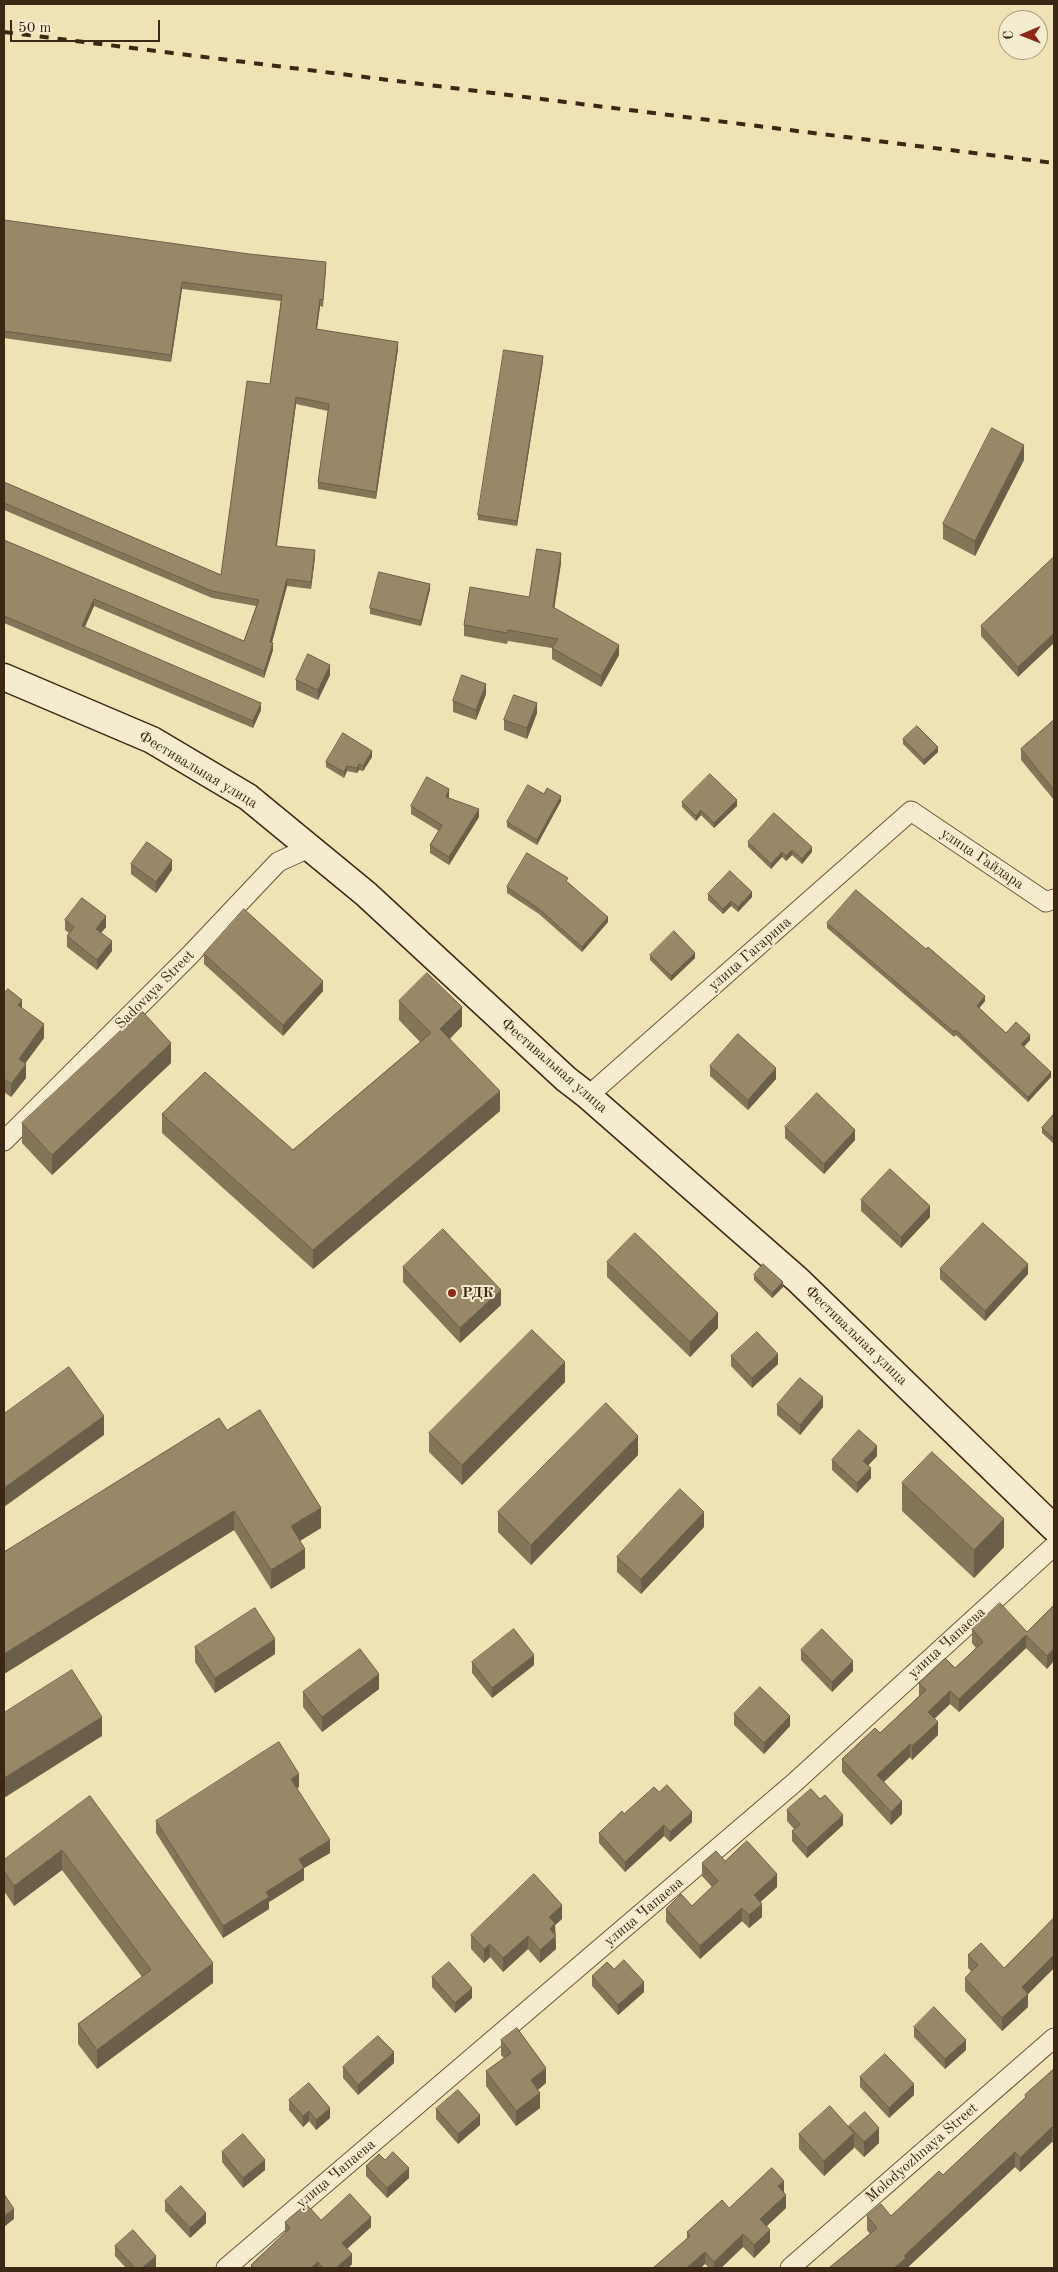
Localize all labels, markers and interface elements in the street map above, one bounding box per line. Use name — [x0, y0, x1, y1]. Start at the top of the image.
scale bar — [12, 10, 162, 42]
north arrow — [998, 10, 1048, 60]
text: 50 m — [18, 21, 52, 36]
text: С — [1002, 30, 1016, 40]
street label: Фестивальная улица — [135, 727, 261, 813]
street label: улица Гайдара — [937, 824, 1027, 894]
street label: улица Гагарина — [705, 913, 795, 995]
street label: Sadovaya Street — [112, 947, 198, 1033]
street label: Фестивальная улица — [497, 1015, 611, 1117]
street label: Фестивальная улица — [801, 1282, 911, 1390]
place label: РДК — [462, 1284, 494, 1302]
marker: РДК — [446, 1287, 458, 1299]
street label: улица Чапаева — [905, 1603, 989, 1683]
street label: улица Чапаева — [601, 1874, 687, 1950]
street label: Molodyozhnaya Street — [862, 2099, 982, 2207]
street label: улица Чапаева — [293, 2136, 379, 2212]

